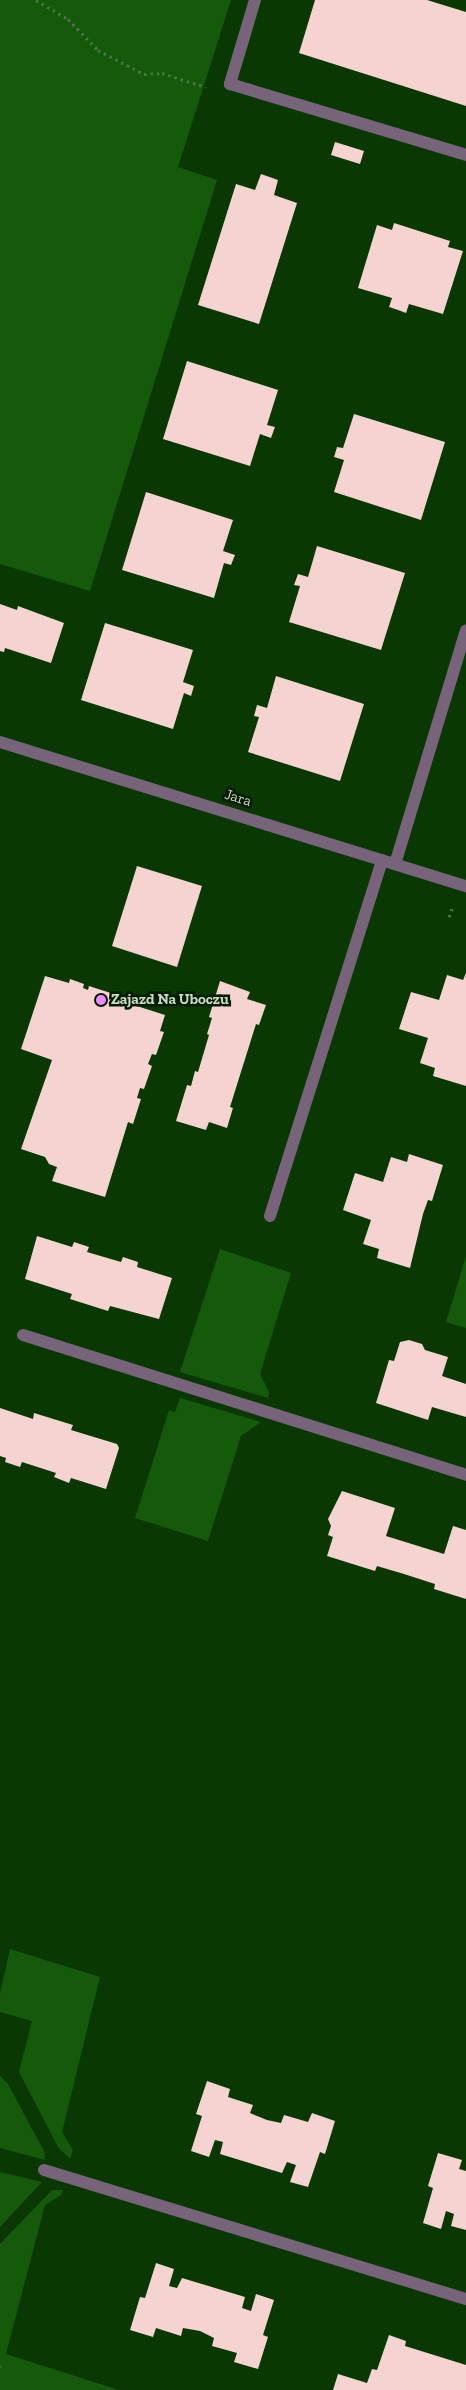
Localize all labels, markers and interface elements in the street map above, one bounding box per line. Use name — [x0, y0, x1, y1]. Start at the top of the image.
street label: Jara — [222, 785, 254, 811]
place label: Zajazd Na Uboczu — [111, 991, 229, 1009]
marker: Zajazd Na Uboczu — [95, 994, 107, 1006]

